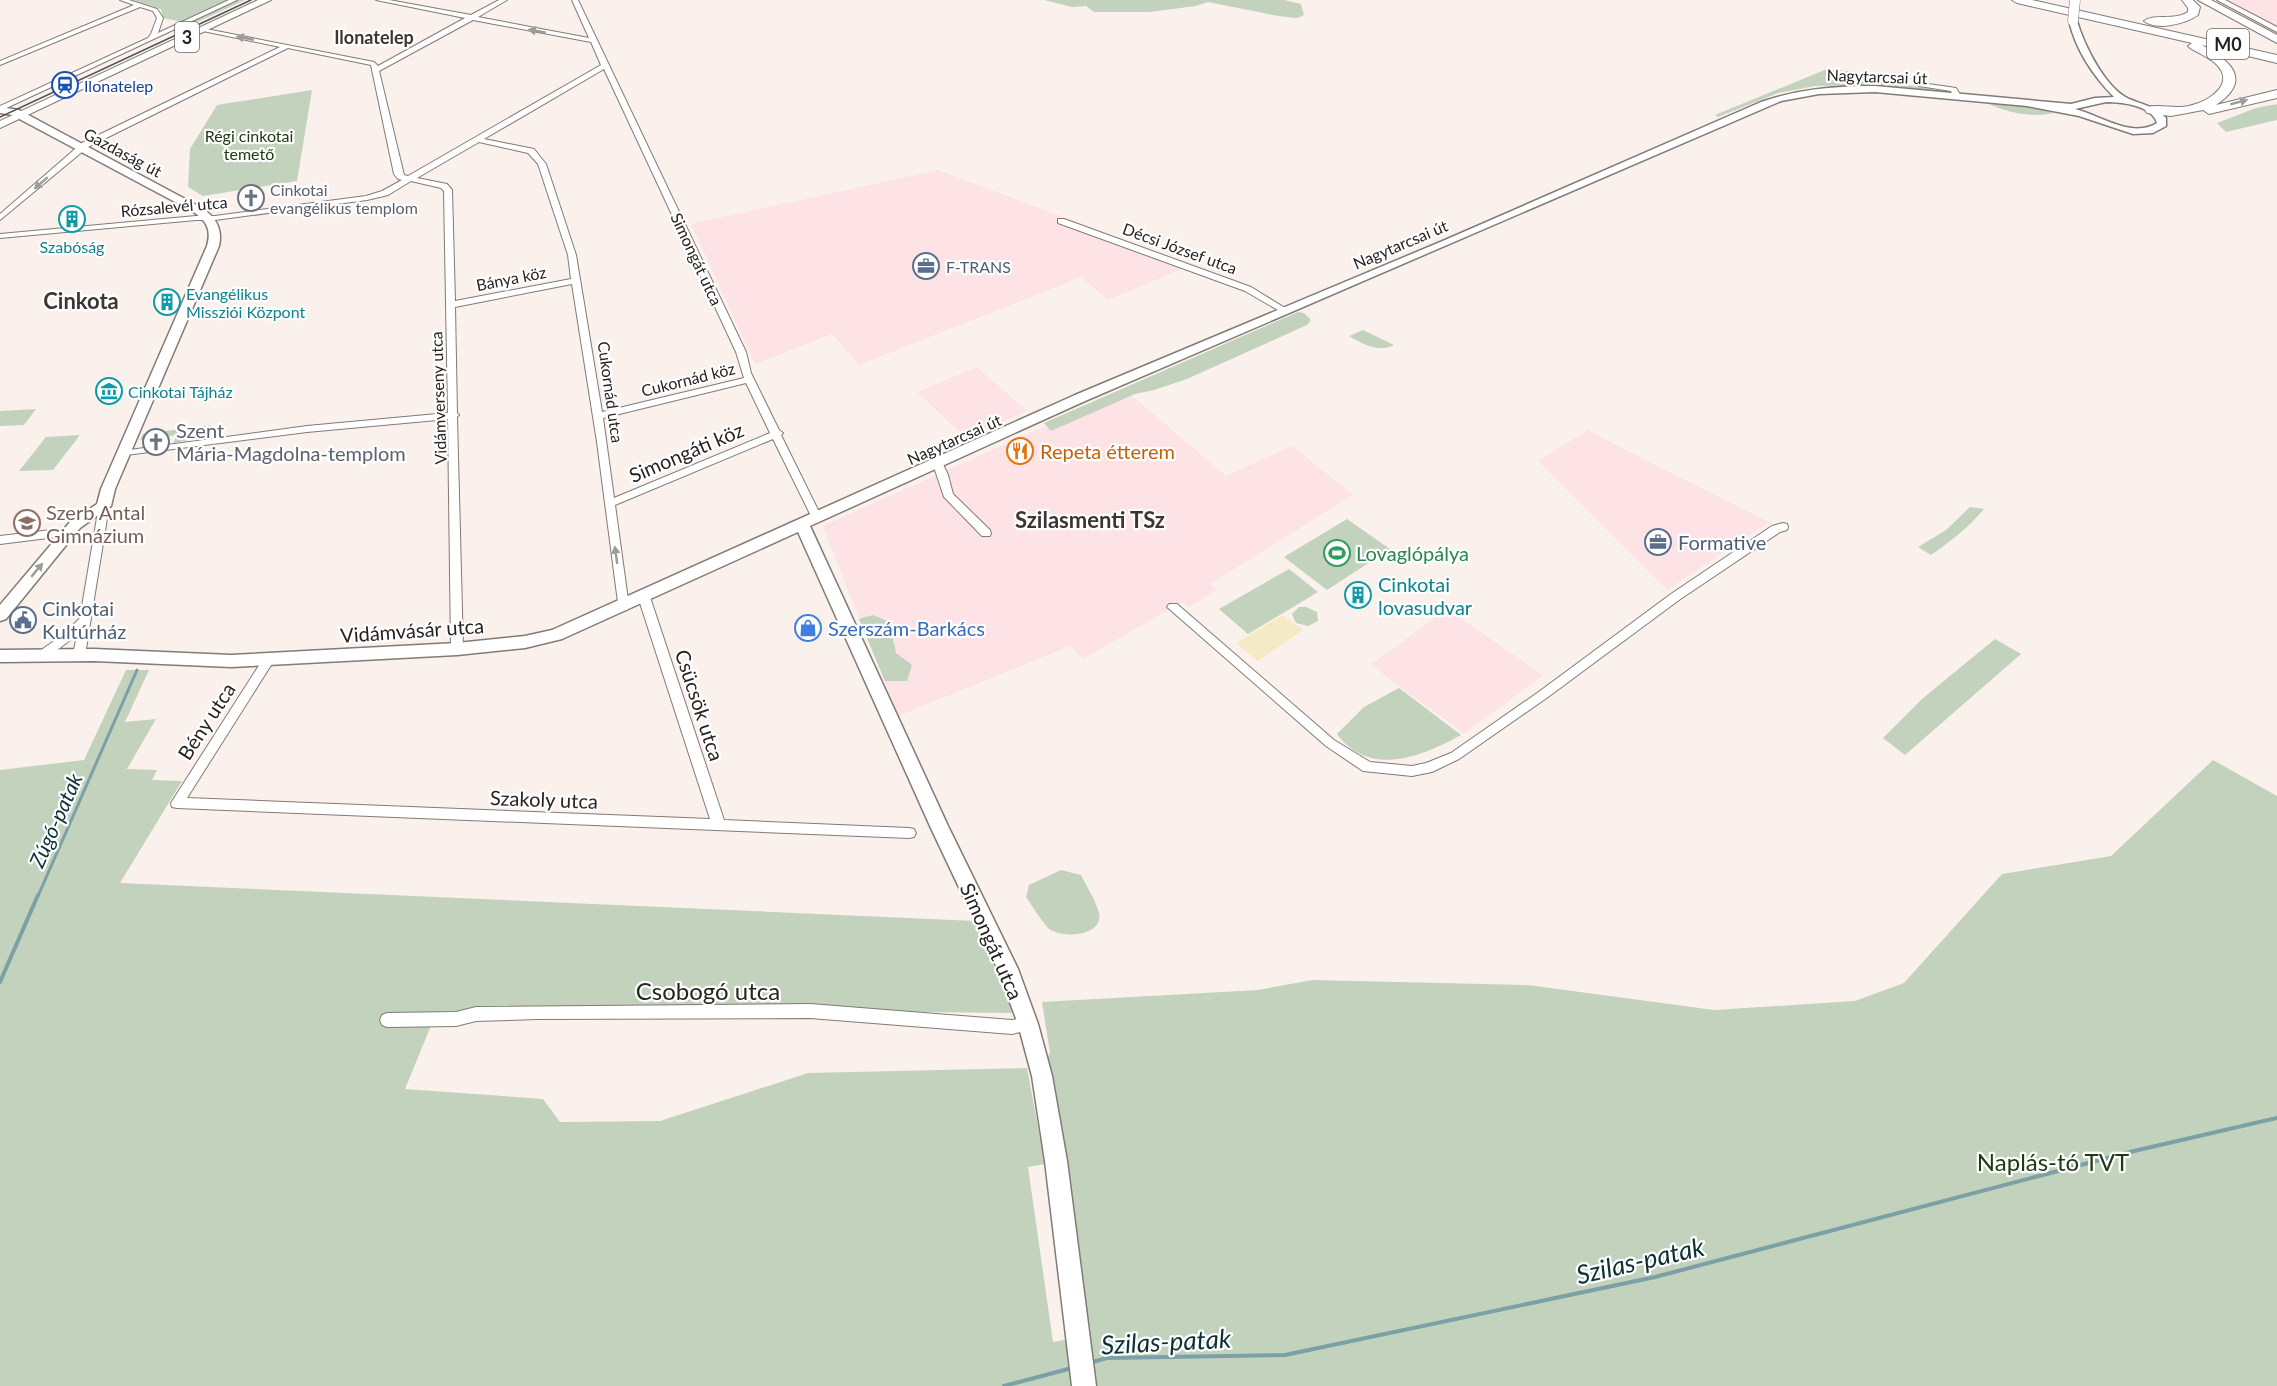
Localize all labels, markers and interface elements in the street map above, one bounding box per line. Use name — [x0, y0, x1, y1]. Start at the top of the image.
road number: 3 — [175, 22, 199, 52]
district label: Ilonatelep — [334, 26, 414, 48]
one-way arrow — [527, 26, 546, 35]
road number: M0 — [2207, 29, 2249, 59]
one-way arrow — [235, 33, 254, 42]
street label: Nagytarcsai út — [1826, 65, 1928, 87]
station icon: Ilonatelep — [50, 70, 80, 100]
place label: Ilonatelep — [84, 76, 153, 95]
one-way arrow — [2230, 97, 2248, 107]
street label: Gazdaság út — [81, 124, 165, 181]
park label: Régi cinkotai temető — [205, 126, 293, 163]
one-way arrow — [33, 176, 48, 190]
place label: Cinkotai evangélikus templom — [270, 180, 418, 217]
church icon: Cinkotai evangélikus templom — [236, 183, 266, 213]
street label: Rózsalevél utca — [120, 192, 228, 220]
building icon: Szabóság — [57, 204, 87, 234]
street label: Simongát utca — [667, 210, 727, 308]
street label: Nagytarcsai út — [1350, 215, 1450, 272]
street label: Décsi József utca — [1120, 219, 1240, 277]
place label: Szabóság — [40, 237, 104, 256]
office icon: F-TRANS — [911, 251, 941, 281]
place label: F-TRANS — [946, 257, 1011, 276]
street label: Bánya köz — [474, 262, 548, 294]
place label: Evangélikus Missziói Központ — [186, 284, 306, 321]
district label: Cinkota — [43, 287, 119, 314]
building icon: Evangélikus Missziói Központ — [152, 287, 182, 317]
street label: Vidámverseny utca — [426, 331, 450, 465]
street label: Cukornád utca — [594, 340, 628, 444]
street label: Cukornád köz — [639, 358, 737, 400]
museum icon: Cinkotai Tájház — [94, 376, 124, 406]
place label: Cinkotai Tájház — [128, 382, 233, 401]
street label: Nagytarcsai út — [904, 410, 1004, 468]
street label: Simongáti köz — [625, 417, 747, 487]
place label: Szent Mária-Magdolna-templom — [176, 418, 406, 465]
church icon: Szent Mária-Magdolna-templom — [141, 427, 171, 457]
restaurant icon: Repeta étterem — [1005, 436, 1035, 466]
place label: Repeta étterem — [1040, 439, 1175, 463]
place label: Szerb Antal Gimnázium — [46, 500, 145, 547]
district label: Szilasmenti TSz — [1015, 506, 1165, 533]
school or university icon: Szerb Antal Gimnázium — [12, 508, 42, 538]
office icon: Formative — [1643, 527, 1673, 557]
place label: Formative — [1678, 530, 1766, 554]
sports icon: Lovaglópálya — [1322, 538, 1352, 568]
place label: Lovaglópálya — [1356, 541, 1469, 565]
one-way arrow — [611, 546, 620, 565]
one-way arrow — [31, 562, 44, 578]
place label: Cinkotai lovasudvar — [1378, 572, 1473, 619]
building icon: Cinkotai lovasudvar — [1343, 580, 1373, 610]
place label: Cinkotai Kultúrház — [42, 596, 126, 643]
public building icon: Cinkotai Kultúrház — [8, 605, 38, 635]
street label: Vidámvásár utca — [339, 613, 485, 647]
shop icon: Szerszám-Barkács — [793, 613, 823, 643]
place label: Szerszám-Barkács — [828, 616, 985, 640]
street label: Csücsök utca — [671, 646, 729, 764]
street label: Bény utca — [172, 678, 240, 764]
water label: Zúgó-patak — [23, 768, 87, 872]
street label: Szakoly utca — [490, 785, 598, 813]
street label: Simongát utca — [956, 879, 1028, 1003]
street label: Csobogó utca — [636, 976, 780, 1005]
park label: Naplás-tó TVT — [1977, 1147, 2129, 1176]
water label: Szilas-patak — [1573, 1230, 1708, 1290]
water label: Szilas-patak — [1100, 1322, 1232, 1360]

